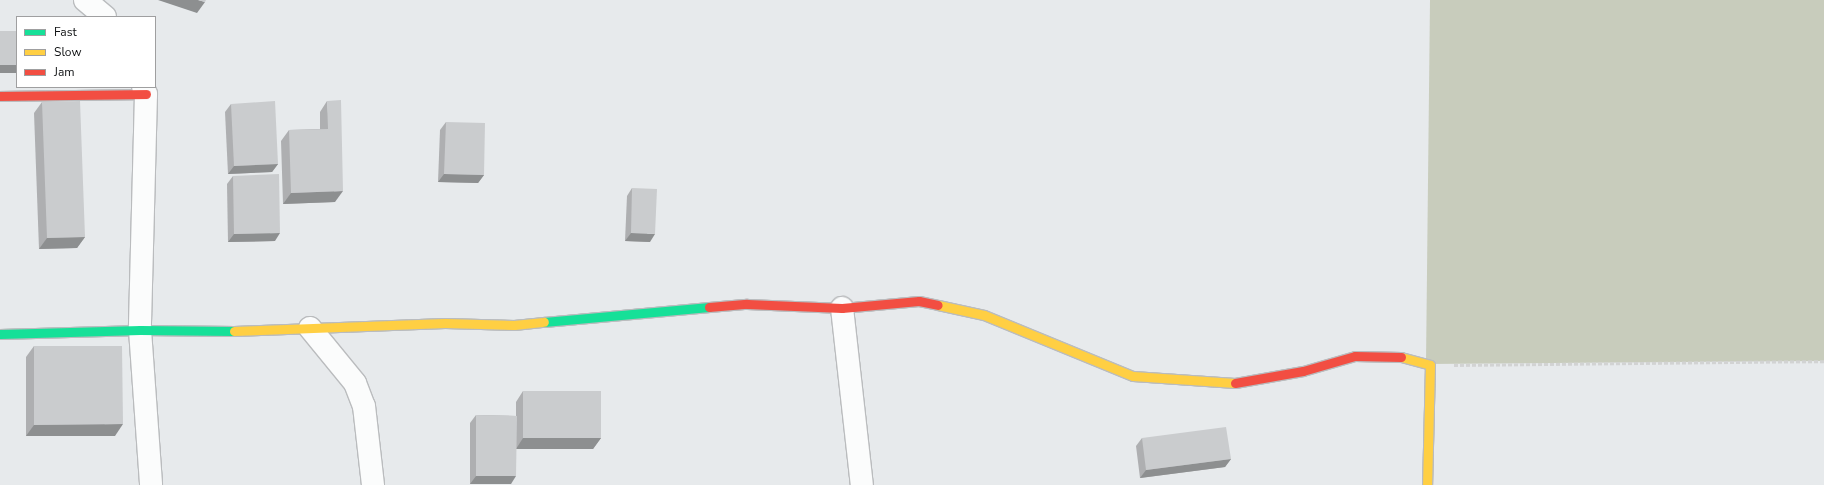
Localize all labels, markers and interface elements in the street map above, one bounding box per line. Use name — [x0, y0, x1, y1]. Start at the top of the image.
legend — [16, 16, 156, 88]
text: Fast — [54, 24, 77, 40]
text: Slow — [54, 44, 82, 60]
text: Jam — [54, 64, 75, 80]

